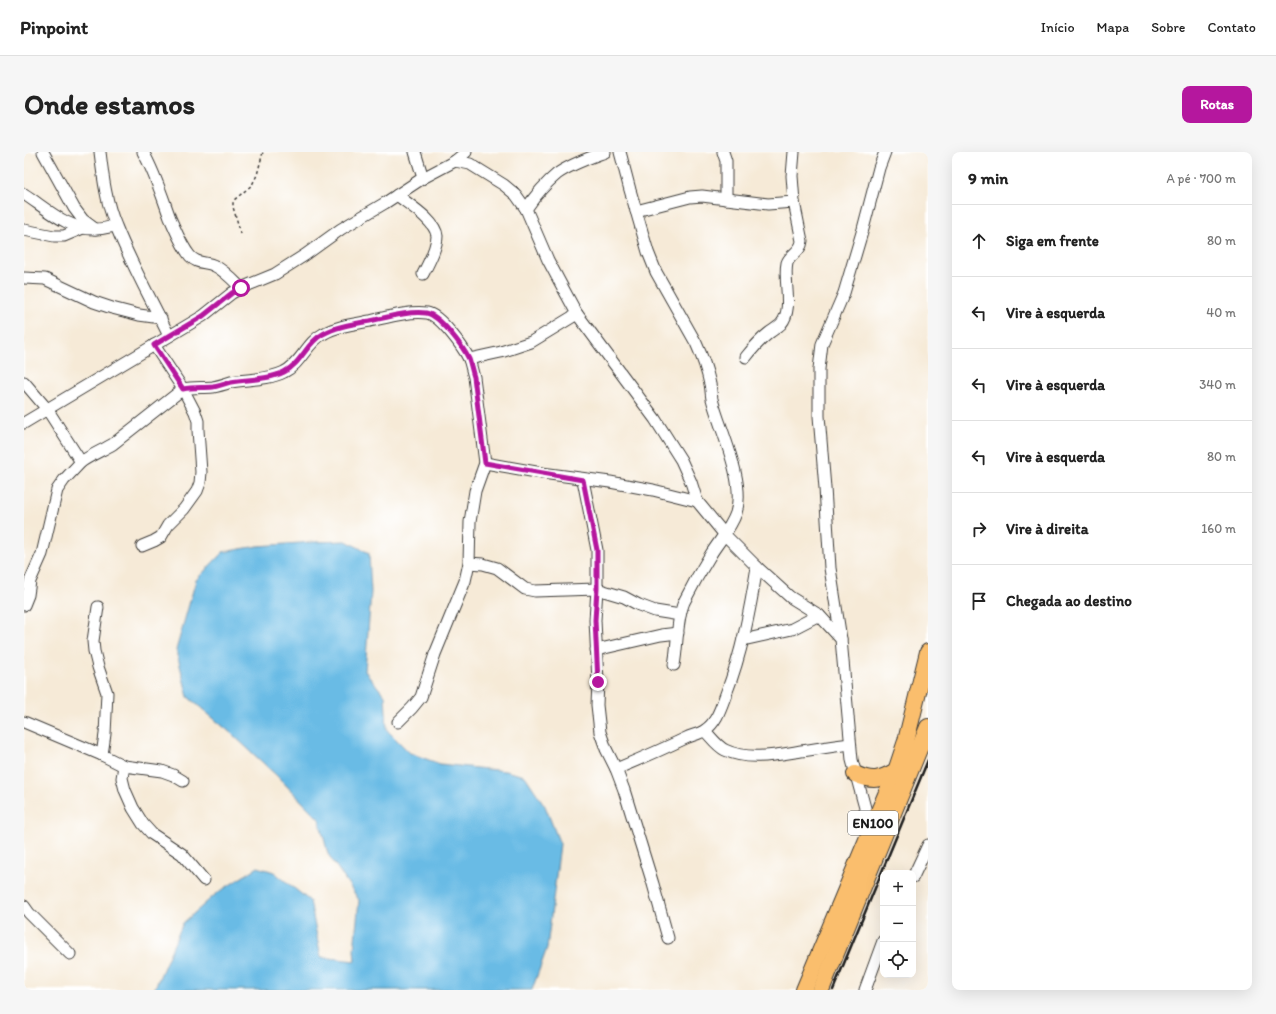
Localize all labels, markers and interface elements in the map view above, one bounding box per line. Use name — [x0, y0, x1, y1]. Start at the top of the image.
text: Pinpoint — [20, 16, 88, 39]
text: Início — [1041, 19, 1075, 36]
text: Mapa — [1097, 19, 1129, 36]
text: Sobre — [1151, 19, 1185, 36]
text: Contato — [1207, 19, 1256, 36]
button: Rotas — [1182, 86, 1252, 123]
text: Onde estamos — [24, 87, 195, 121]
text: 9 min — [968, 168, 1008, 188]
text: A pé · 700 m — [1166, 171, 1236, 186]
icon: ahead — [968, 230, 990, 252]
text: Siga em frente — [1006, 232, 1099, 250]
text: 80 m — [1207, 233, 1236, 248]
route start — [232, 279, 250, 297]
icon: left — [968, 302, 990, 324]
text: Vire à esquerda — [1006, 304, 1105, 322]
text: 40 m — [1206, 305, 1236, 320]
icon: left — [968, 374, 990, 396]
text: Vire à esquerda — [1006, 376, 1105, 394]
text: 340 m — [1199, 377, 1236, 392]
icon: left — [968, 446, 990, 468]
text: Vire à esquerda — [1006, 448, 1105, 466]
text: 80 m — [1207, 449, 1236, 464]
icon: right — [968, 518, 990, 540]
text: Vire à direita — [1006, 520, 1089, 538]
text: 160 m — [1201, 521, 1236, 536]
icon: arrive — [968, 590, 990, 612]
text: Chegada ao destino — [1006, 592, 1132, 610]
route end — [589, 673, 607, 691]
road number: EN100 — [848, 811, 898, 835]
map controls — [880, 870, 916, 978]
button: + — [880, 870, 916, 906]
button: − — [880, 906, 916, 942]
button: locate — [880, 942, 916, 978]

